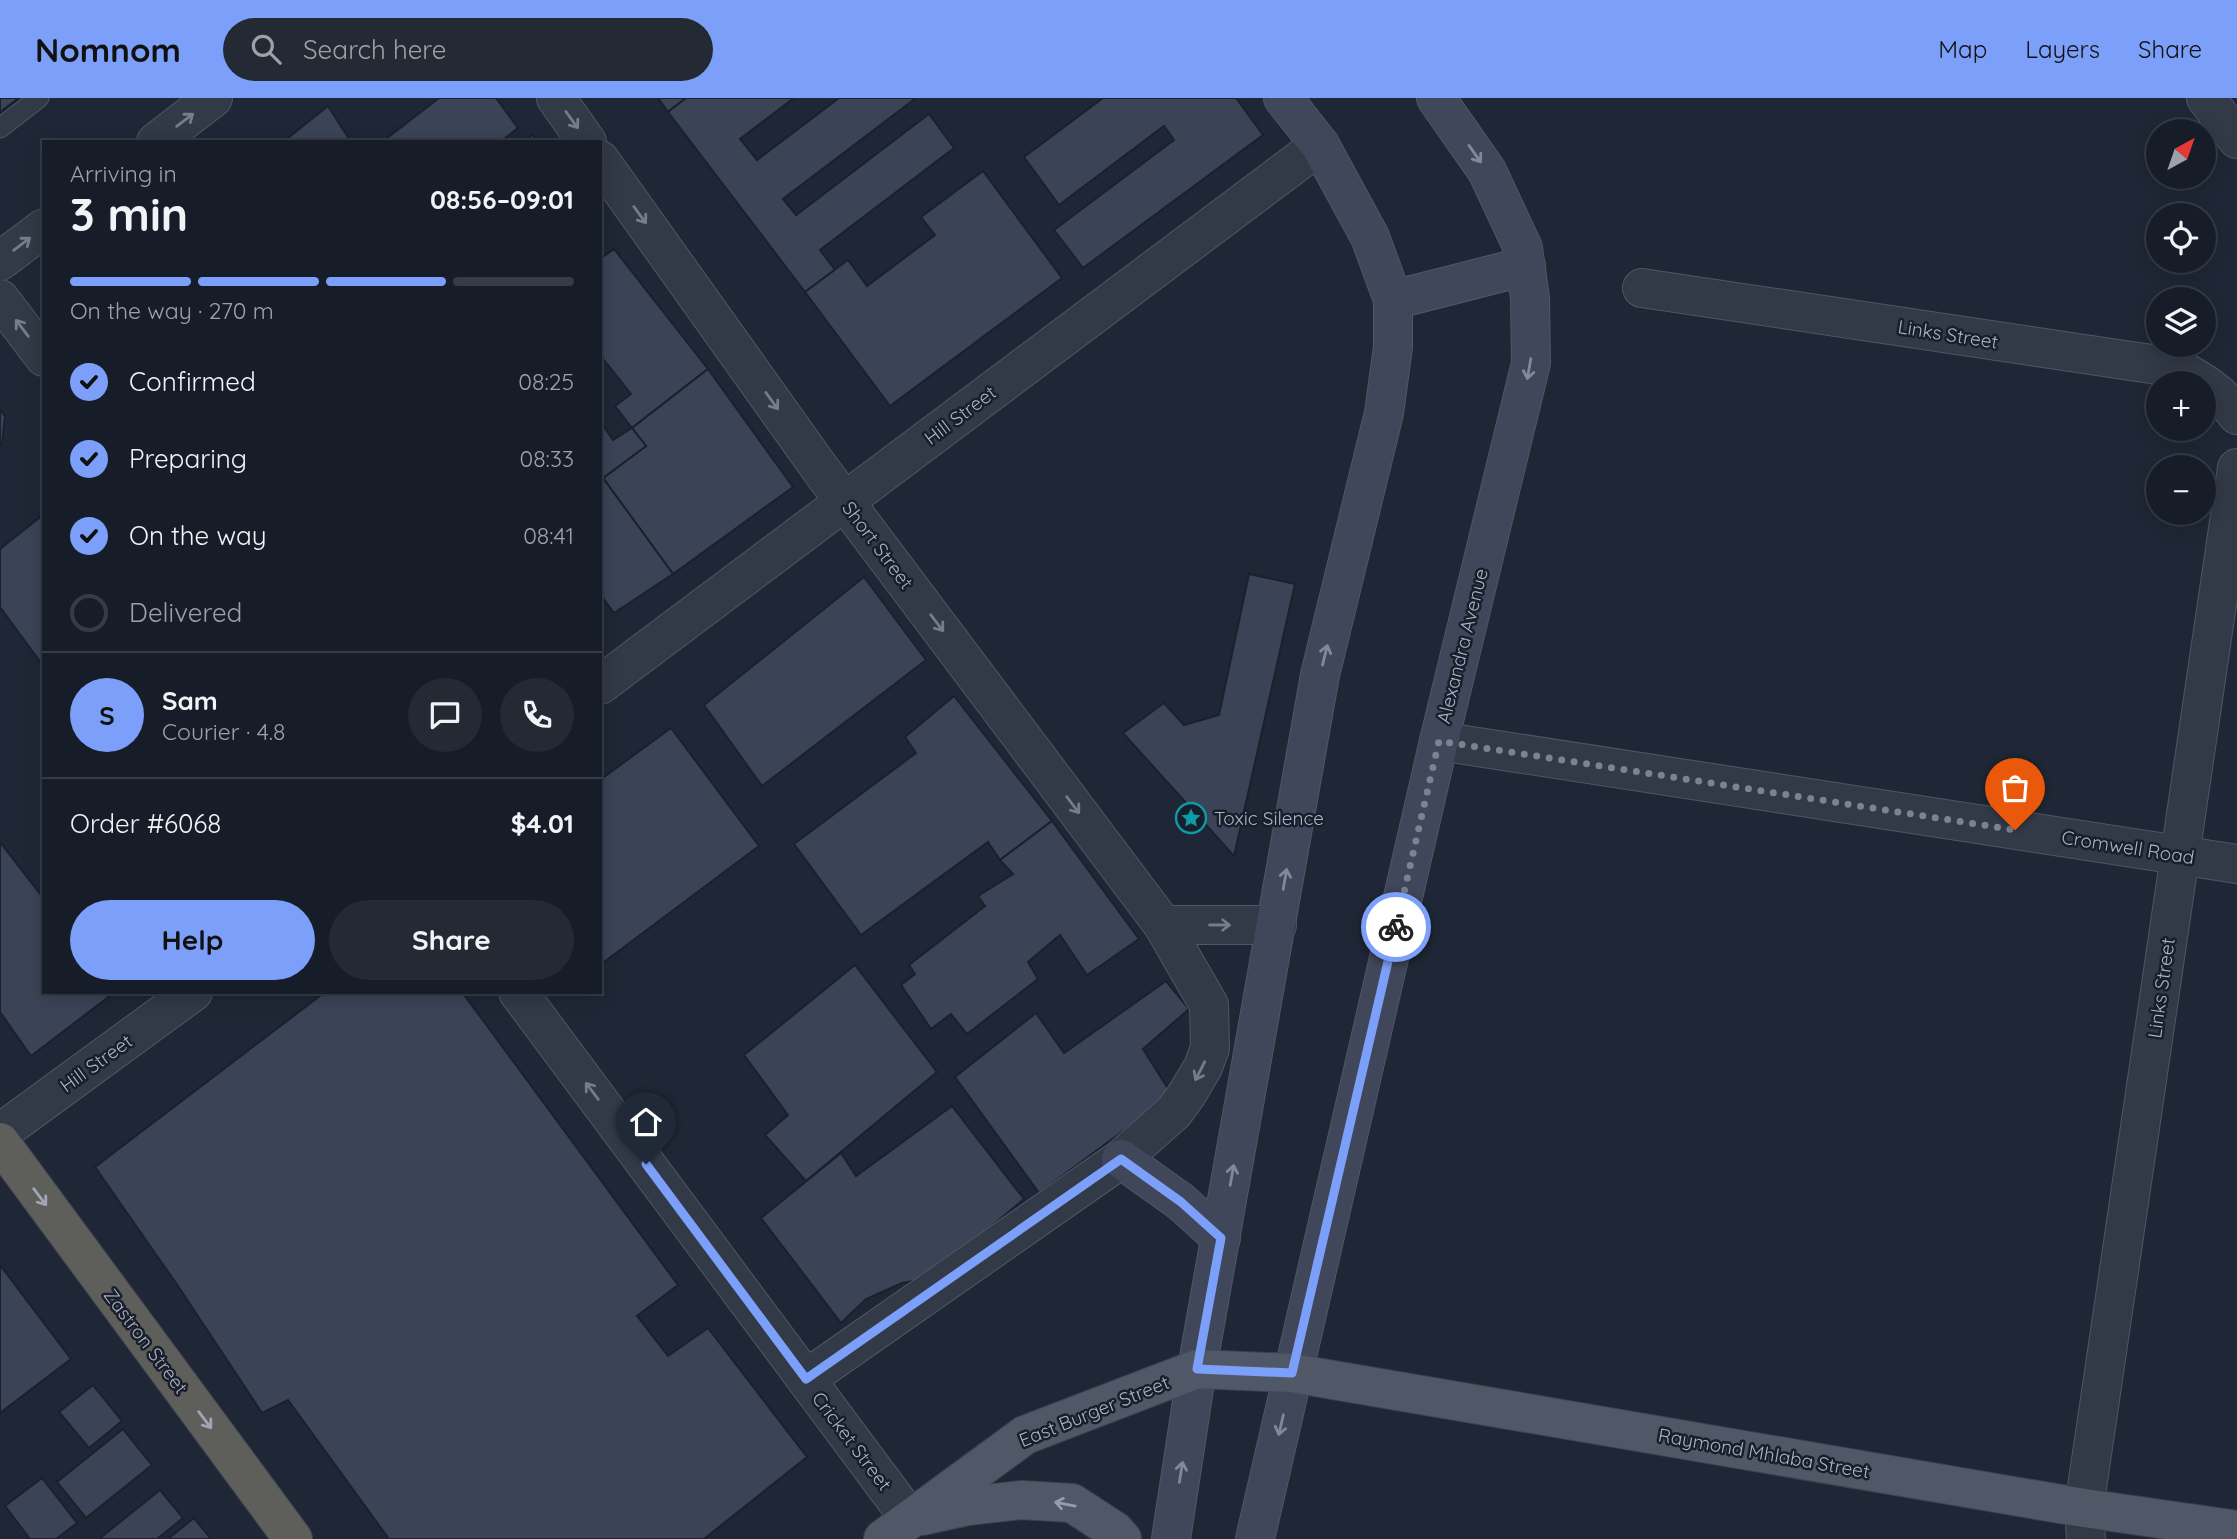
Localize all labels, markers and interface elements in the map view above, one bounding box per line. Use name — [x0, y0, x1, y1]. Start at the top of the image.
search box — [223, 18, 713, 81]
text: Nomnom — [35, 29, 181, 70]
icon: search — [247, 30, 285, 68]
text: Search here — [303, 33, 447, 66]
text: Map — [1938, 34, 1987, 64]
text: Layers — [2025, 34, 2100, 64]
text: Share — [2138, 34, 2202, 64]
one-way arrow — [565, 110, 579, 129]
one-way arrow — [175, 112, 194, 127]
north arrow — [2146, 119, 2216, 189]
map controls — [2146, 119, 2216, 525]
one-way arrow — [1468, 144, 1482, 163]
text: Arriving in — [70, 159, 177, 188]
text: 08:56–09:01 — [430, 183, 574, 216]
text: 3 min — [70, 185, 188, 243]
button: locate — [2146, 203, 2216, 273]
one-way arrow — [633, 205, 647, 224]
one-way arrow — [12, 237, 31, 252]
button: layers — [2146, 287, 2216, 357]
text: On the way · 270 m — [70, 296, 274, 325]
street label: Links Street — [1896, 314, 2000, 354]
one-way arrow — [15, 319, 29, 338]
one-way arrow — [1522, 357, 1535, 380]
icon: check — [70, 363, 108, 401]
text: Confirmed — [129, 365, 256, 398]
text: 08:25 — [518, 367, 574, 396]
button: + — [2146, 371, 2216, 441]
street label: Hill Street — [919, 380, 1001, 450]
one-way arrow — [765, 391, 779, 410]
icon: check — [70, 440, 108, 478]
text: Preparing — [129, 442, 247, 475]
text: 08:33 — [519, 444, 574, 473]
button: − — [2146, 455, 2216, 525]
street label: Short Street — [837, 496, 919, 594]
icon: check — [70, 517, 108, 555]
text: On the way — [129, 519, 267, 552]
text: 08:41 — [523, 521, 574, 550]
street label: Alexandra Avenue — [1431, 566, 1493, 726]
text: Delivered — [129, 596, 242, 629]
one-way arrow — [929, 613, 944, 632]
one-way arrow — [1319, 644, 1332, 667]
button: chat — [408, 678, 482, 752]
button: phone — [500, 678, 574, 752]
text: Sam — [162, 684, 218, 717]
text: S — [99, 699, 115, 732]
text: Courier · 4.8 — [162, 717, 285, 746]
pin — [1985, 758, 2045, 830]
icon: bag — [1996, 769, 2034, 807]
one-way arrow — [1065, 795, 1080, 814]
place icon: Toxic Silence — [1174, 801, 1208, 835]
place label: Toxic Silence — [1214, 806, 1324, 830]
text: Order #6068 — [70, 807, 221, 840]
text: $4.01 — [511, 807, 574, 840]
street label: Cromwell Road — [2060, 825, 2196, 869]
one-way arrow — [1279, 868, 1292, 890]
courier — [1361, 892, 1431, 962]
button: Help — [70, 900, 315, 980]
button: Share — [329, 900, 574, 980]
icon: bike — [1377, 908, 1415, 946]
one-way arrow — [1208, 918, 1231, 932]
street label: Links Street — [2142, 936, 2180, 1040]
street label: Hill Street — [55, 1029, 137, 1097]
one-way arrow — [1192, 1061, 1206, 1081]
one-way arrow — [584, 1082, 599, 1100]
pin — [616, 1092, 676, 1164]
icon: home — [627, 1103, 665, 1141]
one-way arrow — [1226, 1164, 1240, 1187]
one-way arrow — [32, 1188, 47, 1207]
street label: Zastron Street — [99, 1284, 193, 1398]
street label: East Burger Street — [1015, 1370, 1173, 1452]
street label: Cricket Street — [807, 1387, 897, 1495]
one-way arrow — [197, 1410, 212, 1429]
one-way arrow — [1273, 1413, 1287, 1436]
street label: Raymond Mhlaba Street — [1656, 1423, 1872, 1483]
one-way arrow — [1175, 1461, 1188, 1483]
one-way arrow — [1054, 1497, 1077, 1510]

